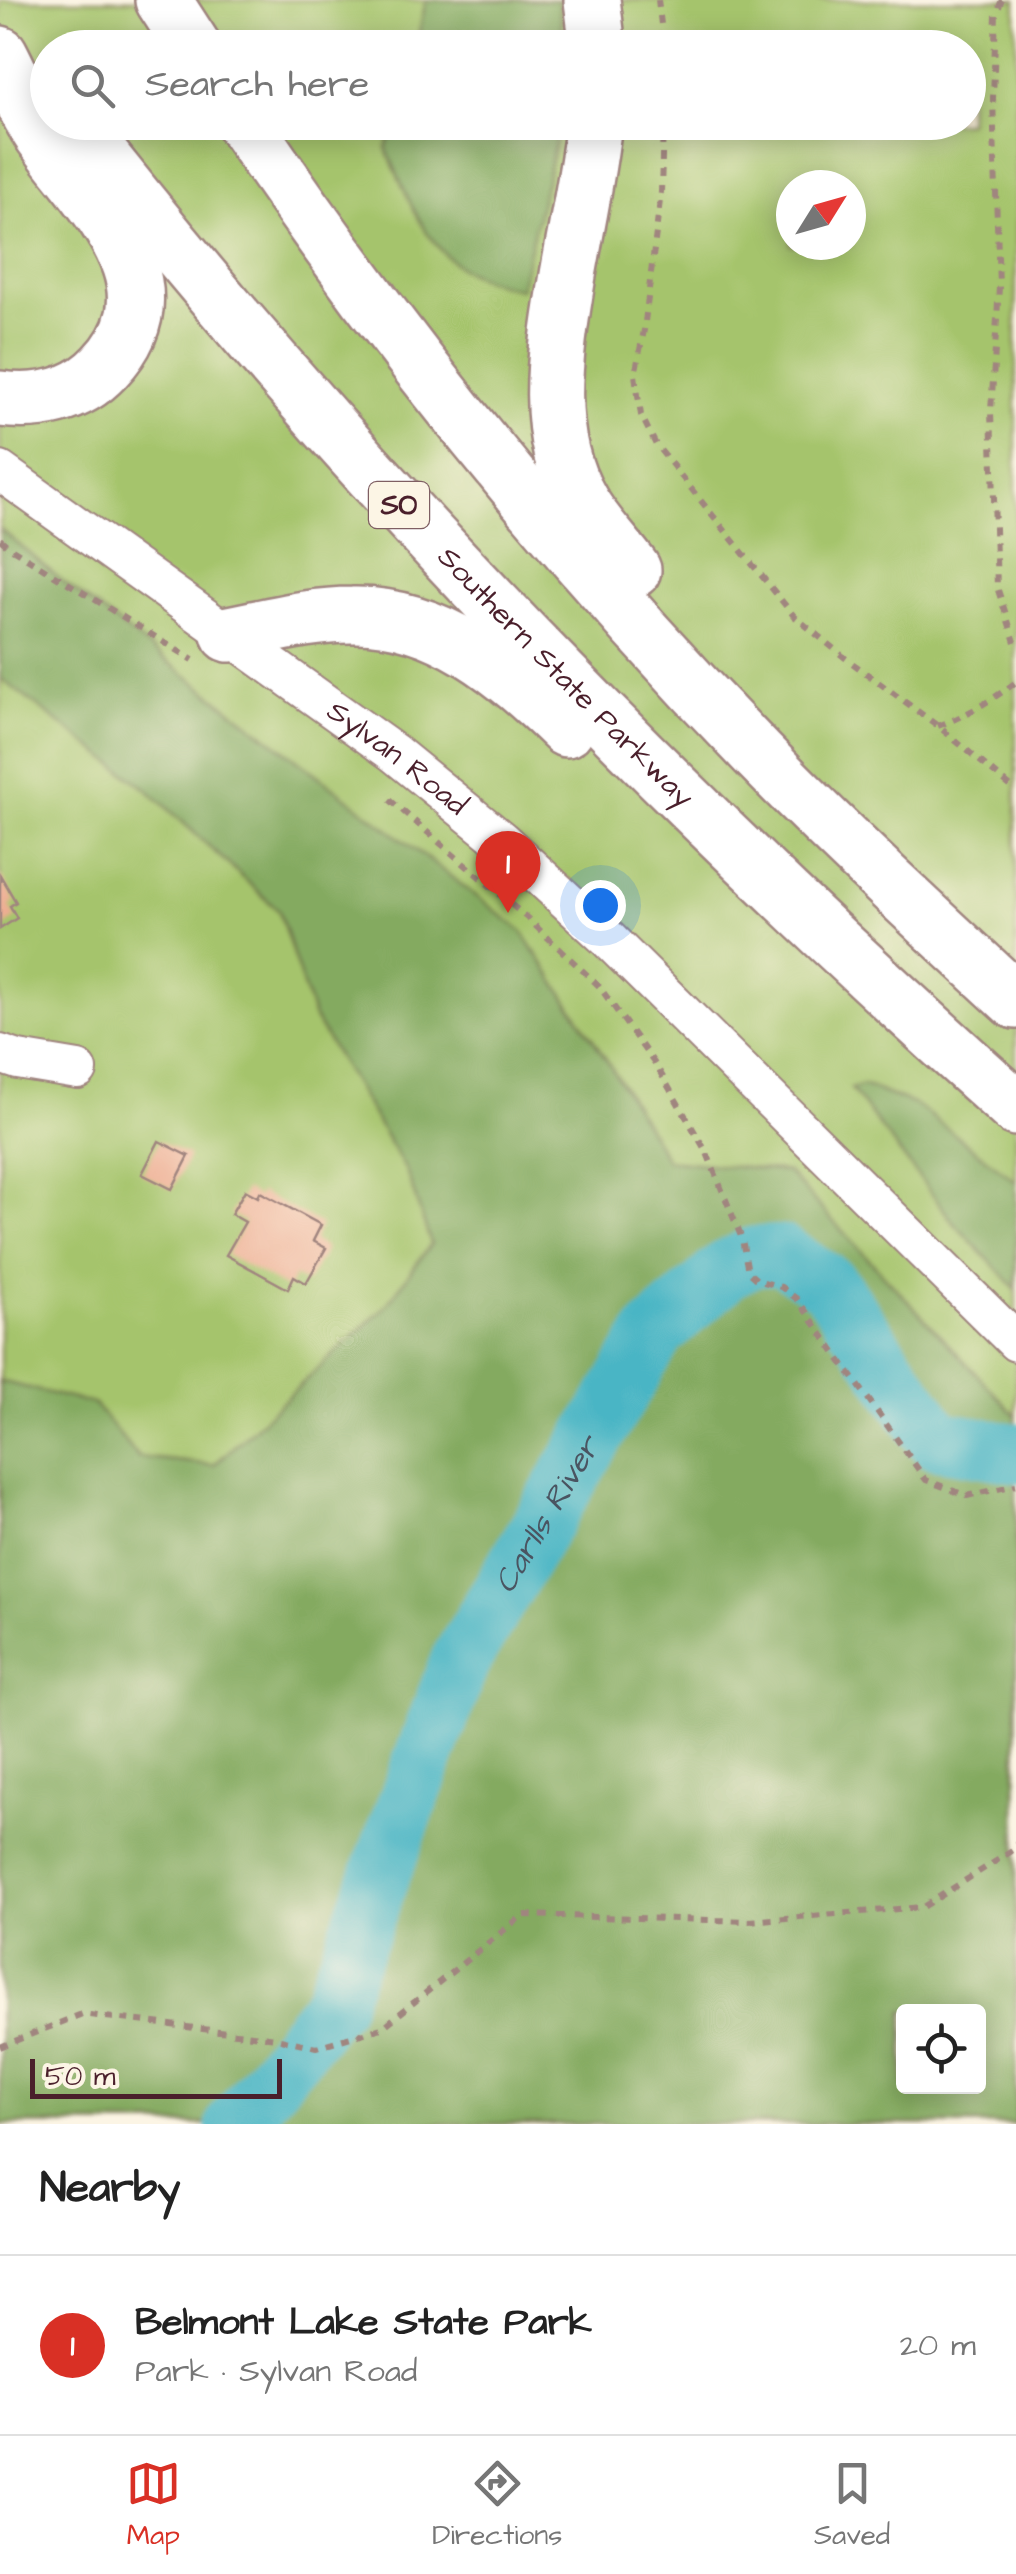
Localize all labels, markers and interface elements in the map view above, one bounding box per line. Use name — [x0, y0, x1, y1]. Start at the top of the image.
search box — [30, 30, 986, 140]
icon: search — [65, 58, 120, 113]
text: Search here — [145, 59, 369, 111]
north arrow — [776, 170, 866, 260]
road number: SO — [369, 482, 429, 528]
street label: Southern State Parkway — [428, 537, 703, 818]
street label: Sylvan Road — [318, 690, 476, 826]
pin: 1 — [476, 830, 540, 913]
your location — [575, 880, 626, 931]
water label: Carlls River — [483, 1425, 613, 1601]
map controls — [896, 2004, 986, 2094]
button: locate — [896, 2004, 986, 2094]
scale bar — [30, 2054, 282, 2098]
text: 50 m — [45, 2057, 116, 2096]
text: Nearby — [40, 2160, 180, 2218]
text: Belmont Lake State Park — [135, 2297, 592, 2349]
text: 1 — [70, 2323, 75, 2368]
text: 20 m — [900, 2323, 976, 2368]
text: Park · Sylvan Road — [135, 2349, 417, 2394]
tab: Map — [126, 2456, 181, 2555]
tab: Directions — [432, 2456, 562, 2555]
tab: Saved — [814, 2456, 890, 2555]

